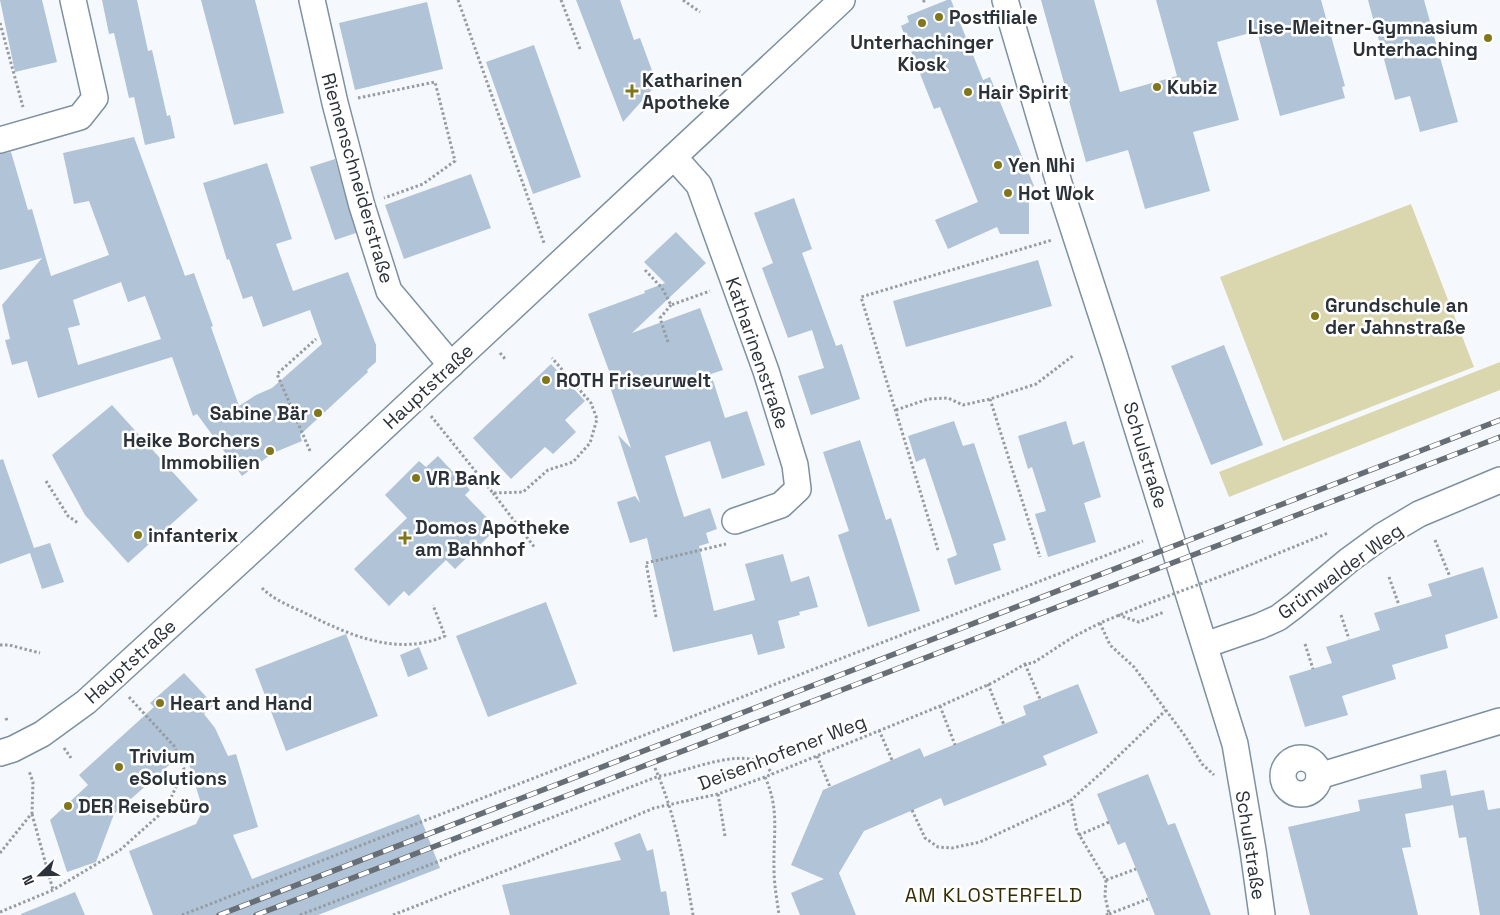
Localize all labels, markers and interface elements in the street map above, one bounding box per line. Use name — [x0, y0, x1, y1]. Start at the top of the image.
place label: Postfiliale — [949, 5, 1038, 30]
marker: Postfiliale — [933, 11, 945, 23]
place label: Lise-Meitner-Gymnasium Unterhaching — [1248, 15, 1478, 62]
marker: Unterhachinger Kiosk — [916, 17, 928, 29]
place label: Unterhachinger Kiosk — [850, 30, 994, 77]
marker: Lise-Meitner-Gymnasium Unterhaching — [1482, 32, 1494, 44]
place label: Katharinen Apotheke — [642, 68, 743, 115]
street label: Riemenschneiderstraße — [316, 70, 400, 286]
place label: Kubiz — [1167, 75, 1217, 100]
place label: Hair Spirit — [978, 80, 1069, 105]
marker: Kubiz — [1151, 81, 1163, 93]
marker: Katharinen Apotheke — [626, 85, 638, 97]
marker: Hair Spirit — [962, 86, 974, 98]
place label: Yen Nhi — [1008, 153, 1075, 178]
marker: Yen Nhi — [992, 159, 1004, 171]
place label: Hot Wok — [1018, 181, 1095, 206]
marker: Hot Wok — [1002, 187, 1014, 199]
street label: Katharinenstraße — [720, 274, 795, 432]
place label: Grundschule an der Jahnstraße — [1325, 293, 1469, 340]
marker: Grundschule an der Jahnstraße — [1309, 310, 1321, 322]
street label: Hauptstraße — [378, 338, 479, 435]
place label: ROTH Friseurwelt — [556, 368, 711, 393]
marker: ROTH Friseurwelt — [540, 374, 552, 386]
street label: Schulstraße — [1117, 399, 1174, 512]
place label: Sabine Bär — [210, 401, 308, 426]
marker: Sabine Bär — [312, 407, 324, 419]
place label: Heike Borchers Immobilien — [123, 428, 260, 475]
marker: Heike Borchers Immobilien — [264, 445, 276, 457]
place label: VR Bank — [426, 466, 501, 491]
marker: VR Bank — [410, 472, 422, 484]
place label: Domos Apotheke am Bahnhof — [415, 515, 570, 562]
street label: Grünwalder Weg — [1273, 518, 1408, 625]
place label: infanterix — [148, 523, 238, 548]
marker: infanterix — [132, 529, 144, 541]
marker: Domos Apotheke am Bahnhof — [399, 532, 411, 544]
street label: Hauptstraße — [79, 614, 181, 709]
place label: Heart and Hand — [170, 691, 312, 716]
marker: Heart and Hand — [154, 697, 166, 709]
street label: Deisenhofener Weg — [695, 709, 870, 796]
place label: Trivium eSolutions — [129, 744, 227, 791]
marker: Trivium eSolutions — [113, 761, 125, 773]
street label: Schulstraße — [1230, 789, 1271, 901]
place label: DER Reisebüro — [78, 794, 210, 819]
marker: DER Reisebüro — [62, 800, 74, 812]
north arrow — [15, 850, 65, 900]
text: N — [18, 872, 38, 888]
district label: AM KLOSTERFELD — [905, 882, 1083, 908]

